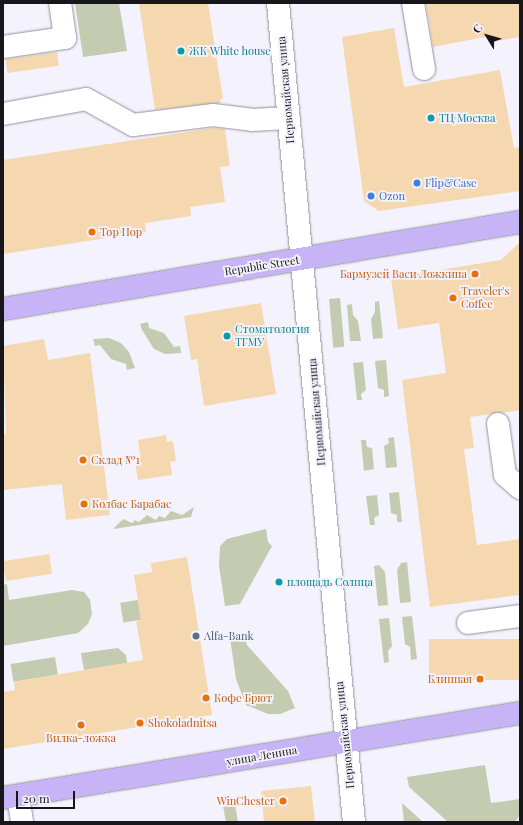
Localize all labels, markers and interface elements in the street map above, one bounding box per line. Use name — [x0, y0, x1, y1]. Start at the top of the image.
north arrow — [467, 16, 507, 56]
text: С — [469, 21, 485, 36]
street label: Первомайская улица — [275, 36, 297, 144]
place label: ЖК White house — [189, 44, 271, 58]
marker: ЖК White house — [176, 46, 186, 56]
place label: ТЦ Москва — [439, 111, 496, 125]
marker: ТЦ Москва — [426, 113, 436, 123]
place label: Flip&Case — [425, 176, 477, 190]
marker: Flip&Case — [412, 178, 422, 188]
place label: Ozon — [379, 189, 405, 203]
marker: Ozon — [366, 191, 376, 201]
place label: Top Hop — [100, 225, 142, 239]
marker: Top Hop — [87, 227, 97, 237]
street label: Republic Street — [224, 254, 300, 278]
place label: Бармузей Васи Ложкина — [340, 267, 467, 281]
marker: Бармузей Васи Ложкина — [470, 269, 480, 279]
place label: Traveler's Coffee — [461, 285, 509, 311]
marker: Traveler's Coffee — [448, 293, 458, 303]
place label: Стоматология ТГМУ — [235, 323, 309, 349]
marker: Стоматология ТГМУ — [222, 331, 232, 341]
street label: Первомайская улица — [306, 358, 328, 466]
place label: Склад №1 — [91, 453, 140, 467]
marker: Склад №1 — [78, 455, 88, 465]
place label: Колбас Барабас — [92, 497, 171, 511]
marker: Колбас Барабас — [79, 499, 89, 509]
place label: площадь Солнца — [287, 575, 373, 589]
marker: площадь Солнца — [274, 577, 284, 587]
place label: Alfa-Bank — [204, 629, 253, 643]
marker: Alfa-Bank — [191, 631, 201, 641]
place label: Блинная — [428, 672, 472, 686]
marker: Блинная — [475, 674, 485, 684]
street label: Первомайская улица — [333, 681, 357, 789]
place label: Кофе Брют — [214, 691, 272, 705]
marker: Кофе Брют — [201, 693, 211, 703]
place label: Shokoladnitsa — [148, 716, 217, 730]
marker: Shokoladnitsa — [135, 718, 145, 728]
marker: Вилка-ложка — [76, 720, 86, 730]
place label: Вилка-ложка — [46, 731, 116, 745]
street label: улица Ленина — [226, 743, 298, 769]
scale bar — [18, 783, 77, 809]
text: 20 m — [23, 790, 50, 806]
place label: WinChester — [217, 794, 275, 808]
marker: WinChester — [278, 796, 288, 806]

